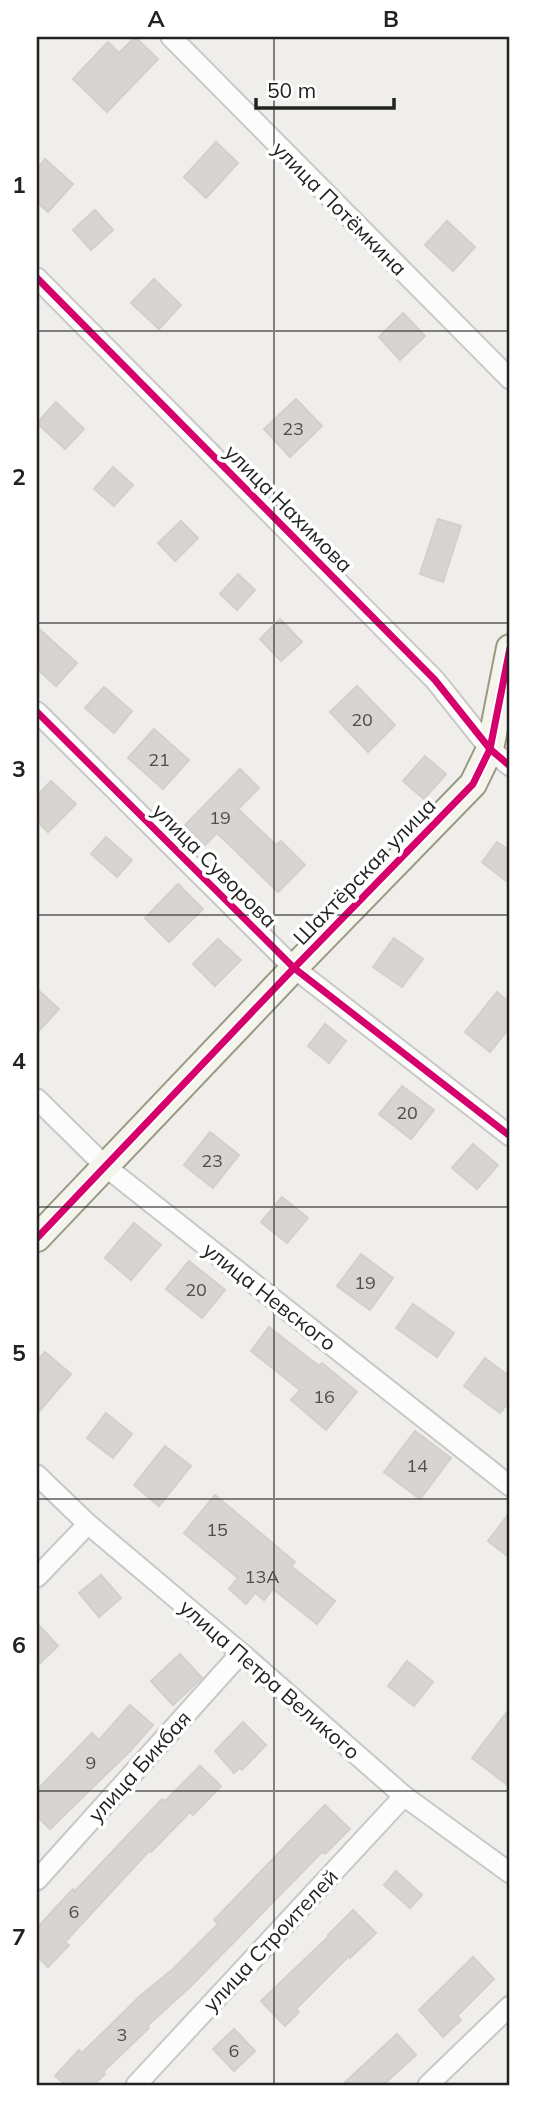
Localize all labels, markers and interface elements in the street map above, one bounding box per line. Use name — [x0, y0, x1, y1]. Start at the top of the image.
text: A — [147, 4, 165, 33]
text: B — [383, 4, 399, 33]
scale bar — [256, 66, 395, 110]
text: 50 m — [267, 77, 316, 103]
street label: улица Потёмкина — [267, 135, 413, 281]
text: 1 — [12, 170, 26, 199]
house number: 23 — [282, 417, 304, 440]
street label: улица Нахимова — [220, 439, 358, 577]
text: 2 — [12, 462, 26, 491]
house number: 20 — [351, 708, 373, 731]
house number: 21 — [148, 748, 170, 771]
text: 3 — [12, 754, 26, 783]
street label: Шахтёрская улица — [287, 792, 441, 950]
street label: улица Суворова — [147, 797, 283, 933]
house number: 19 — [209, 806, 231, 829]
text: 4 — [12, 1046, 26, 1075]
house number: 20 — [396, 1101, 418, 1124]
house number: 23 — [201, 1149, 223, 1172]
street label: улица Невского — [198, 1236, 342, 1356]
house number: 19 — [354, 1271, 376, 1294]
house number: 20 — [185, 1278, 207, 1301]
text: 5 — [12, 1338, 26, 1367]
house number: 16 — [313, 1385, 335, 1408]
house number: 14 — [406, 1454, 428, 1477]
house number: 15 — [206, 1518, 228, 1541]
house number: 13А — [245, 1565, 279, 1588]
street label: улица Петра Великого — [174, 1593, 366, 1765]
text: 6 — [12, 1630, 26, 1659]
street label: улица Бикбая — [82, 1705, 196, 1827]
house number: 9 — [86, 1751, 96, 1774]
street label: улица Строителей — [197, 1863, 343, 2017]
house number: 6 — [69, 1900, 79, 1923]
text: 7 — [12, 1922, 26, 1951]
house number: 3 — [117, 2023, 127, 2046]
house number: 6 — [229, 2039, 239, 2062]

